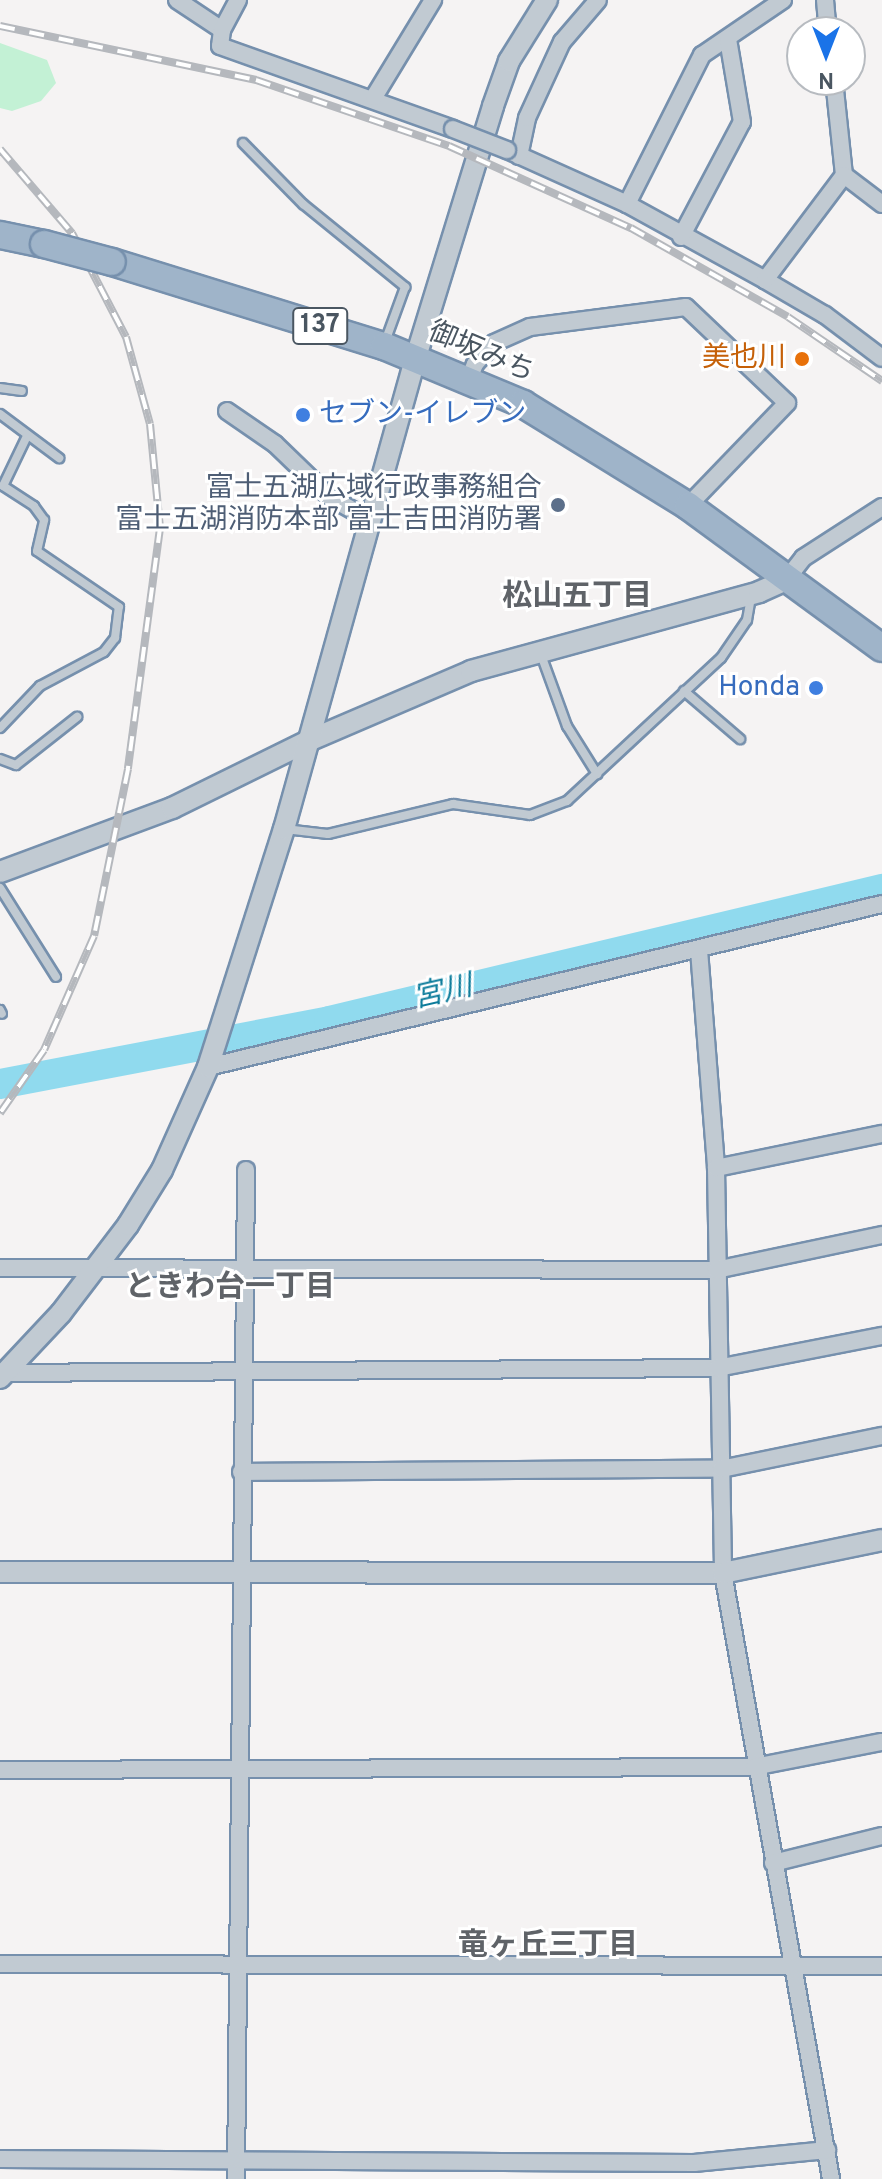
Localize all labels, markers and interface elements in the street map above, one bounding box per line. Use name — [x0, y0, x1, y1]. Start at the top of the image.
north arrow — [786, 16, 866, 96]
text: N — [818, 65, 834, 92]
road number: 137 — [292, 304, 348, 348]
street label: 御坂みち — [423, 316, 539, 390]
place label: 美也川 — [702, 342, 786, 376]
marker: 美也川 — [793, 350, 811, 368]
place label: セブン-イレブン — [319, 398, 526, 432]
marker: セブン-イレブン — [294, 406, 312, 424]
place label: 富士五湖広域行政事務組合 富士五湖消防本部 富士吉田消防署 — [115, 472, 542, 538]
marker: 富士五湖広域行政事務組合 富士五湖消防本部 富士吉田消防署 — [549, 496, 567, 514]
district label: 松山五丁目 — [502, 580, 652, 616]
place label: Honda — [718, 671, 800, 705]
marker: Honda — [807, 679, 825, 697]
water label: 宮川 — [410, 970, 476, 1018]
district label: ときわ台一丁目 — [125, 1271, 335, 1307]
district label: 竜ヶ丘三丁目 — [458, 1929, 638, 1965]

